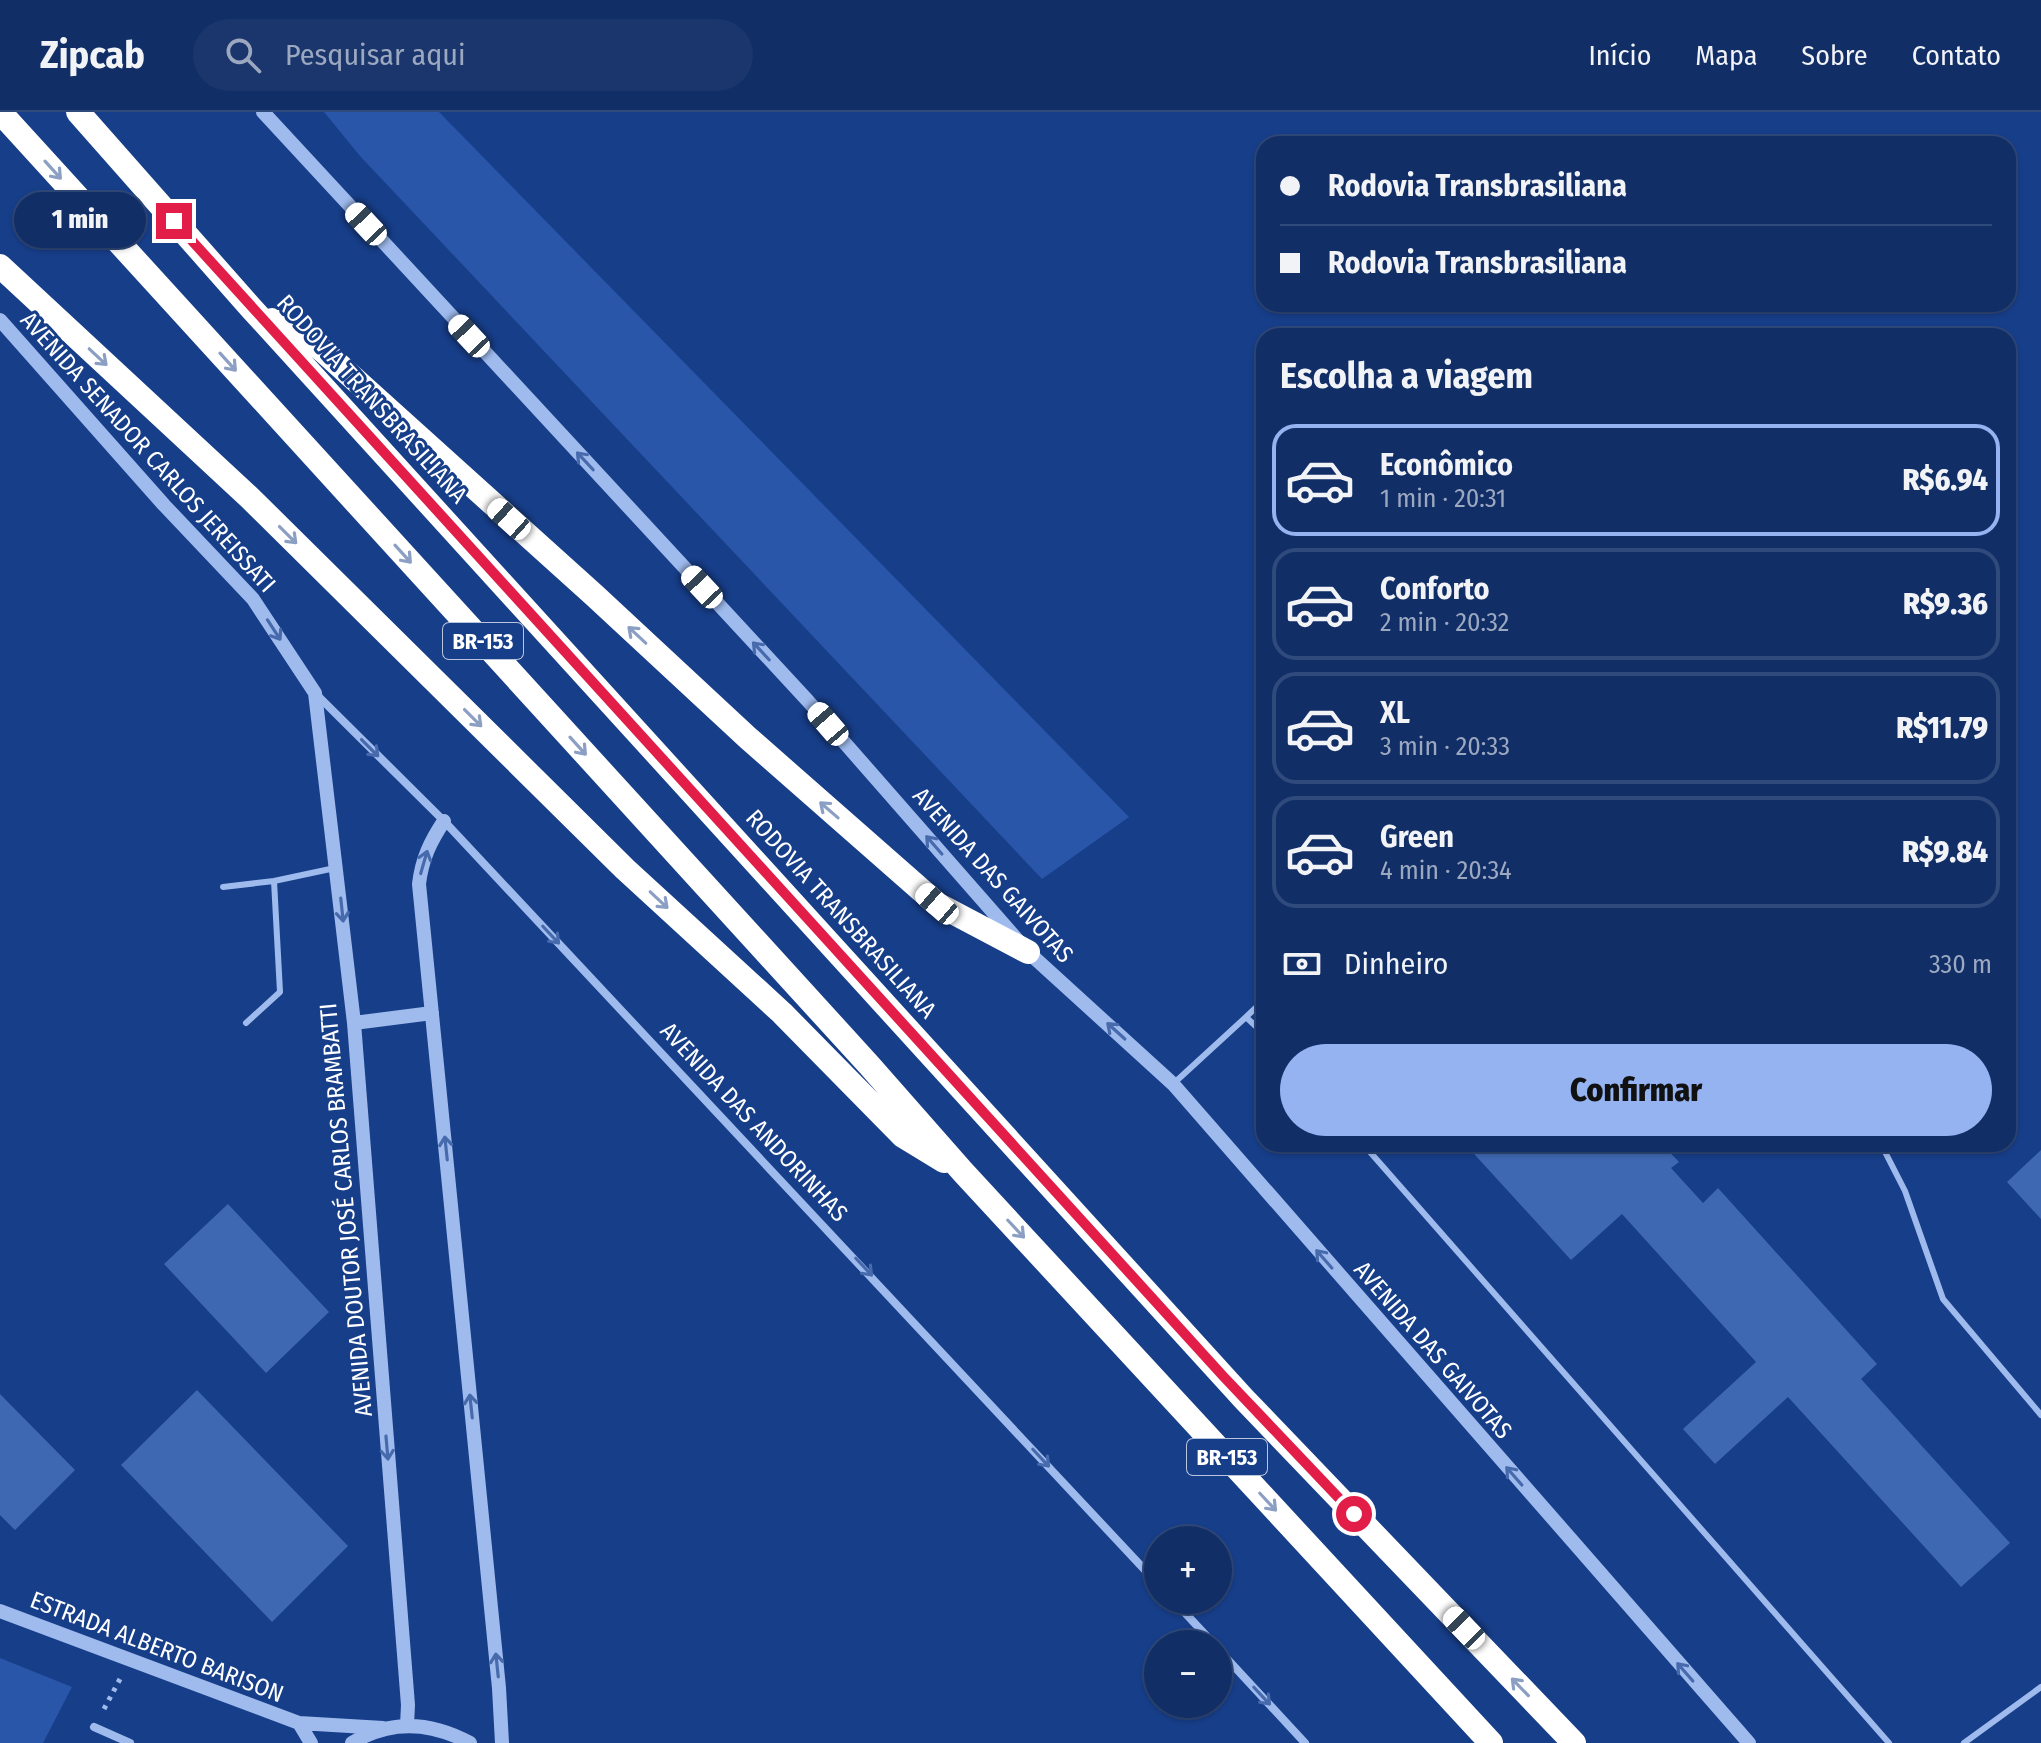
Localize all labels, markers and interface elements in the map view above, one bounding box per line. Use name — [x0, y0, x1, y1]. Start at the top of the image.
search box — [193, 19, 753, 91]
text: Zipcab — [40, 32, 145, 78]
icon: search — [221, 33, 265, 77]
text: Pesquisar aqui — [285, 37, 466, 73]
text: Início — [1588, 39, 1651, 72]
text: Mapa — [1695, 39, 1757, 72]
text: Sobre — [1801, 39, 1868, 72]
text: Contato — [1912, 39, 2001, 72]
one-way arrow — [44, 159, 62, 179]
text: Rodovia Transbrasiliana — [1328, 168, 1627, 204]
callout: 1 min — [14, 193, 146, 249]
car — [341, 198, 391, 250]
route end — [156, 203, 192, 239]
text: 1 min — [52, 204, 108, 235]
text: Rodovia Transbrasiliana — [1328, 245, 1627, 281]
street label: RODOVIA TRANSBRASILIANA — [271, 289, 473, 509]
street label: AVENIDA SENADOR CARLOS JEREISSATI — [15, 306, 281, 598]
car — [444, 310, 494, 362]
one-way arrow — [88, 348, 108, 366]
one-way arrow — [219, 351, 237, 371]
text: Escolha a viagem — [1280, 354, 1533, 398]
icon: car — [1284, 444, 1356, 516]
text: Econômico — [1380, 447, 1513, 483]
one-way arrow — [576, 451, 594, 471]
text: R$6.94 — [1903, 462, 1988, 498]
text: 1 min · 20:31 — [1380, 483, 1506, 514]
car — [483, 494, 535, 544]
one-way arrow — [278, 526, 298, 545]
one-way arrow — [394, 544, 413, 564]
car — [677, 561, 727, 613]
icon: car — [1284, 568, 1356, 640]
text: Conforto — [1380, 571, 1489, 607]
text: R$9.36 — [1903, 586, 1988, 622]
text: 2 min · 20:32 — [1380, 607, 1509, 638]
one-way arrow — [266, 618, 282, 641]
road number: BR-153 — [443, 623, 523, 659]
one-way arrow — [627, 626, 647, 645]
one-way arrow — [752, 641, 771, 661]
icon: car — [1284, 692, 1356, 764]
text: XL — [1380, 695, 1410, 731]
car — [803, 698, 853, 750]
one-way arrow — [463, 708, 482, 727]
text: R$11.79 — [1896, 710, 1988, 746]
text: 3 min · 20:33 — [1380, 731, 1510, 762]
one-way arrow — [569, 736, 588, 756]
one-way arrow — [361, 738, 380, 758]
street label: AVENIDA DAS GAIVOTAS — [907, 782, 1079, 968]
one-way arrow — [820, 801, 840, 819]
street label: RODOVIA TRANSBRASILIANA — [740, 804, 942, 1024]
icon: car — [1284, 816, 1356, 888]
text: Green — [1380, 819, 1454, 855]
text: R$9.84 — [1902, 834, 1988, 870]
one-way arrow — [926, 836, 944, 856]
one-way arrow — [417, 849, 432, 875]
text: 4 min · 20:34 — [1380, 855, 1512, 886]
car — [911, 879, 963, 929]
one-way arrow — [649, 890, 669, 909]
one-way arrow — [334, 896, 349, 923]
one-way arrow — [541, 925, 560, 945]
icon: cash — [1280, 942, 1324, 986]
text: Dinheiro — [1344, 946, 1448, 982]
text: 330 m — [1929, 949, 1992, 980]
street label: AVENIDA DOUTOR JOSÉ CARLOS BRAMBATTI — [313, 1002, 378, 1418]
street label: AVENIDA DAS ANDORINHAS — [655, 1017, 853, 1227]
one-way arrow — [1106, 1023, 1126, 1041]
button: Confirmar — [1280, 1044, 1992, 1136]
one-way arrow — [438, 1135, 453, 1162]
one-way arrow — [1006, 1219, 1025, 1239]
one-way arrow — [1316, 1249, 1334, 1270]
street label: AVENIDA DAS GAIVOTAS — [1348, 1256, 1518, 1444]
one-way arrow — [854, 1257, 872, 1277]
one-way arrow — [464, 1394, 479, 1420]
one-way arrow — [380, 1434, 395, 1461]
road number: BR-153 — [1187, 1439, 1267, 1475]
one-way arrow — [1031, 1447, 1049, 1467]
one-way arrow — [1505, 1466, 1523, 1486]
one-way arrow — [1259, 1492, 1277, 1512]
route start — [1336, 1496, 1372, 1532]
map controls — [1144, 1526, 1232, 1718]
button: + — [1144, 1526, 1232, 1614]
street label: ESTRADA ALBERTO BARISON — [26, 1586, 288, 1708]
car — [1439, 1602, 1489, 1654]
button: − — [1144, 1630, 1232, 1718]
one-way arrow — [489, 1652, 504, 1679]
one-way arrow — [1676, 1662, 1694, 1682]
one-way arrow — [1510, 1677, 1529, 1697]
one-way arrow — [1252, 1686, 1271, 1706]

